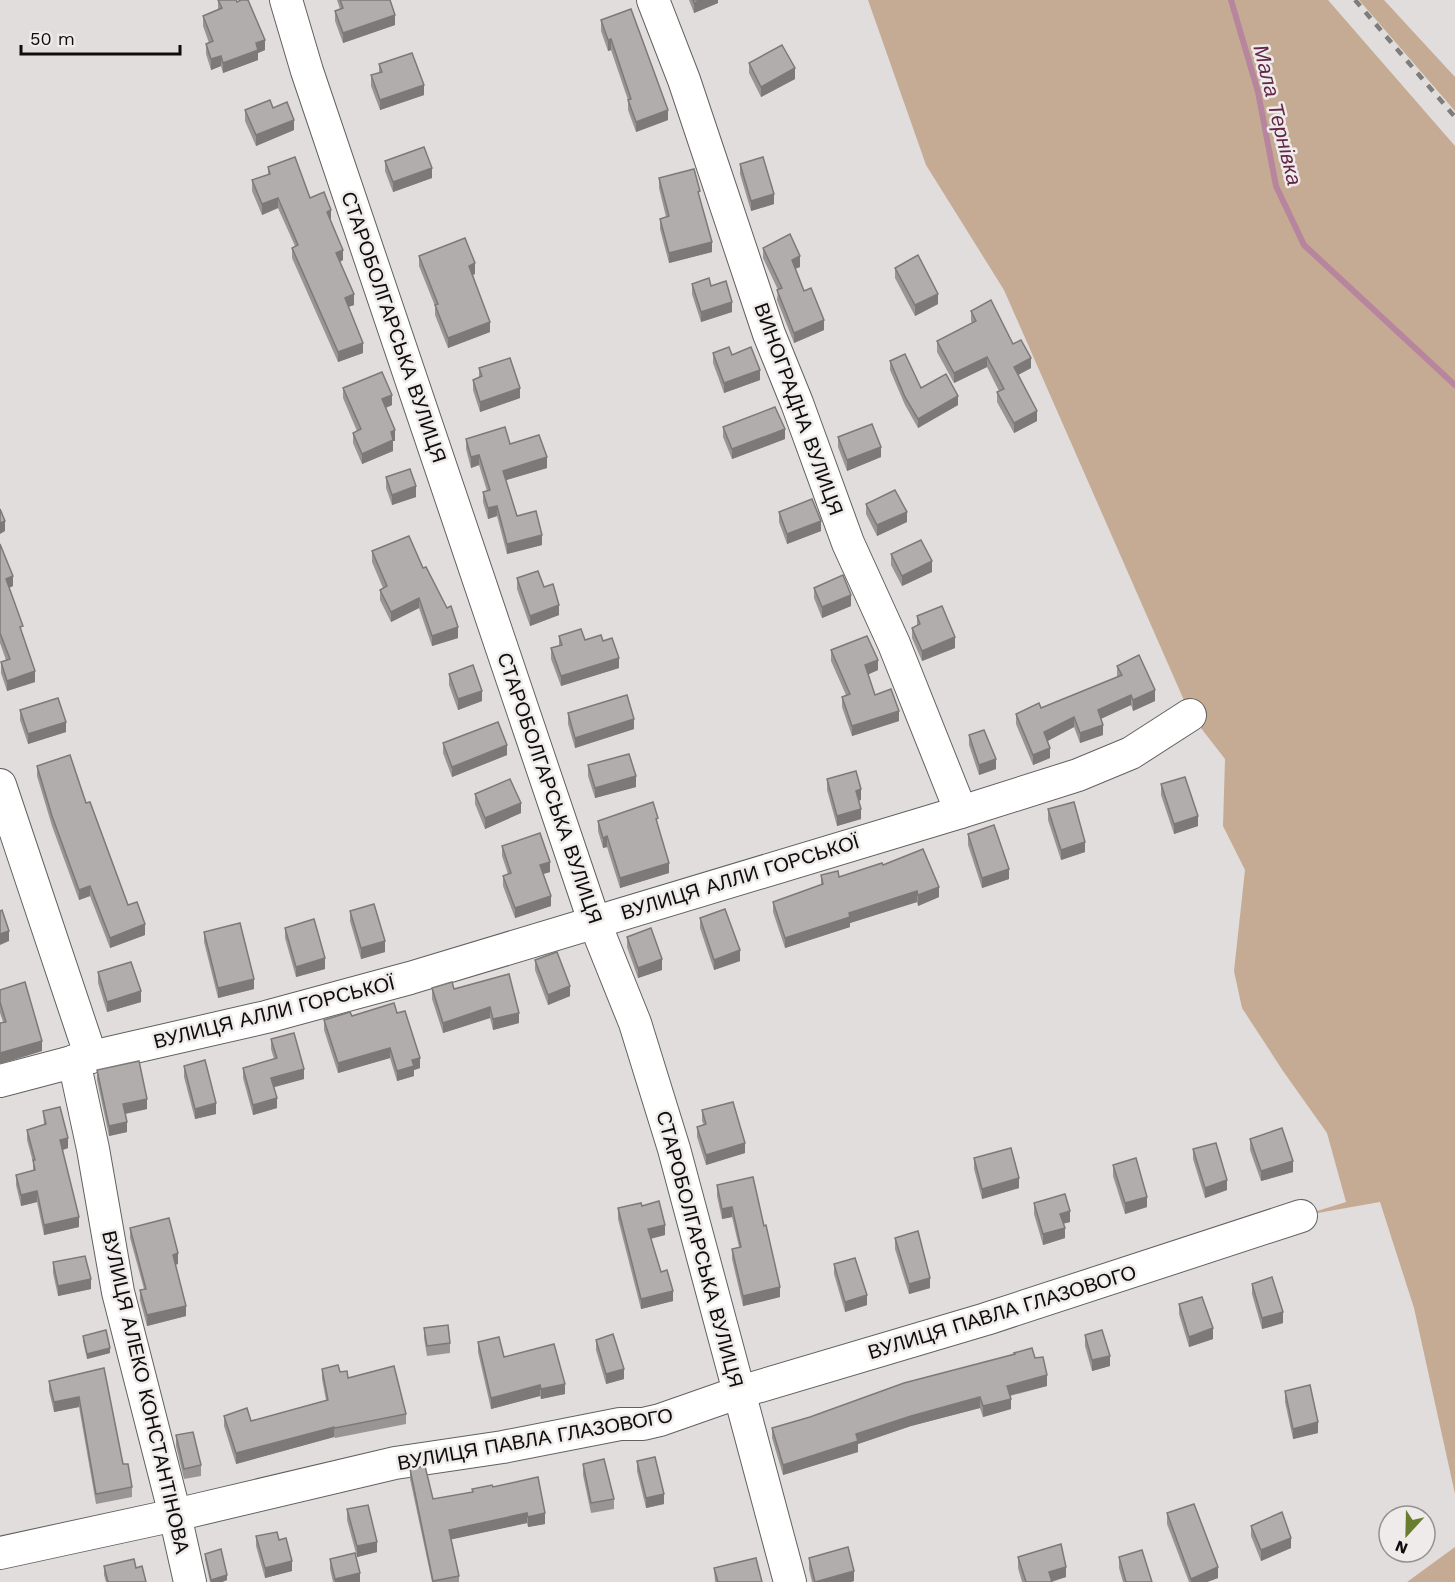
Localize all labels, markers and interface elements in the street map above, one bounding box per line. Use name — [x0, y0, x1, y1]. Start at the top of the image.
scale bar — [21, 18, 180, 56]
text: 50 m — [30, 28, 75, 49]
water label: Мала Тернівка — [1248, 42, 1308, 188]
street label: СТАРОБОЛГАРСЬКА ВУЛИЦЯ — [336, 188, 452, 466]
street label: ВИНОГРАДНА ВУЛИЦЯ — [749, 300, 849, 518]
street label: СТАРОБОЛГАРСЬКА ВУЛИЦЯ — [492, 649, 608, 927]
street label: ВУЛИЦЯ АЛЛИ ГОРСЬКОЇ — [618, 829, 863, 925]
street label: ВУЛИЦЯ АЛЛИ ГОРСЬКОЇ — [151, 970, 398, 1054]
street label: СТАРОБОЛГАРСЬКА ВУЛИЦЯ — [651, 1108, 749, 1390]
street label: ВУЛИЦЯ АЛЕКО КОНСТАНТІНОВА — [97, 1228, 195, 1556]
street label: ВУЛИЦЯ ПАВЛА ГЛАЗОВОГО — [865, 1260, 1139, 1364]
street label: ВУЛИЦЯ ПАВЛА ГЛАЗОВОГО — [395, 1403, 675, 1475]
north arrow — [1377, 1504, 1437, 1564]
text: N — [1393, 1536, 1411, 1558]

